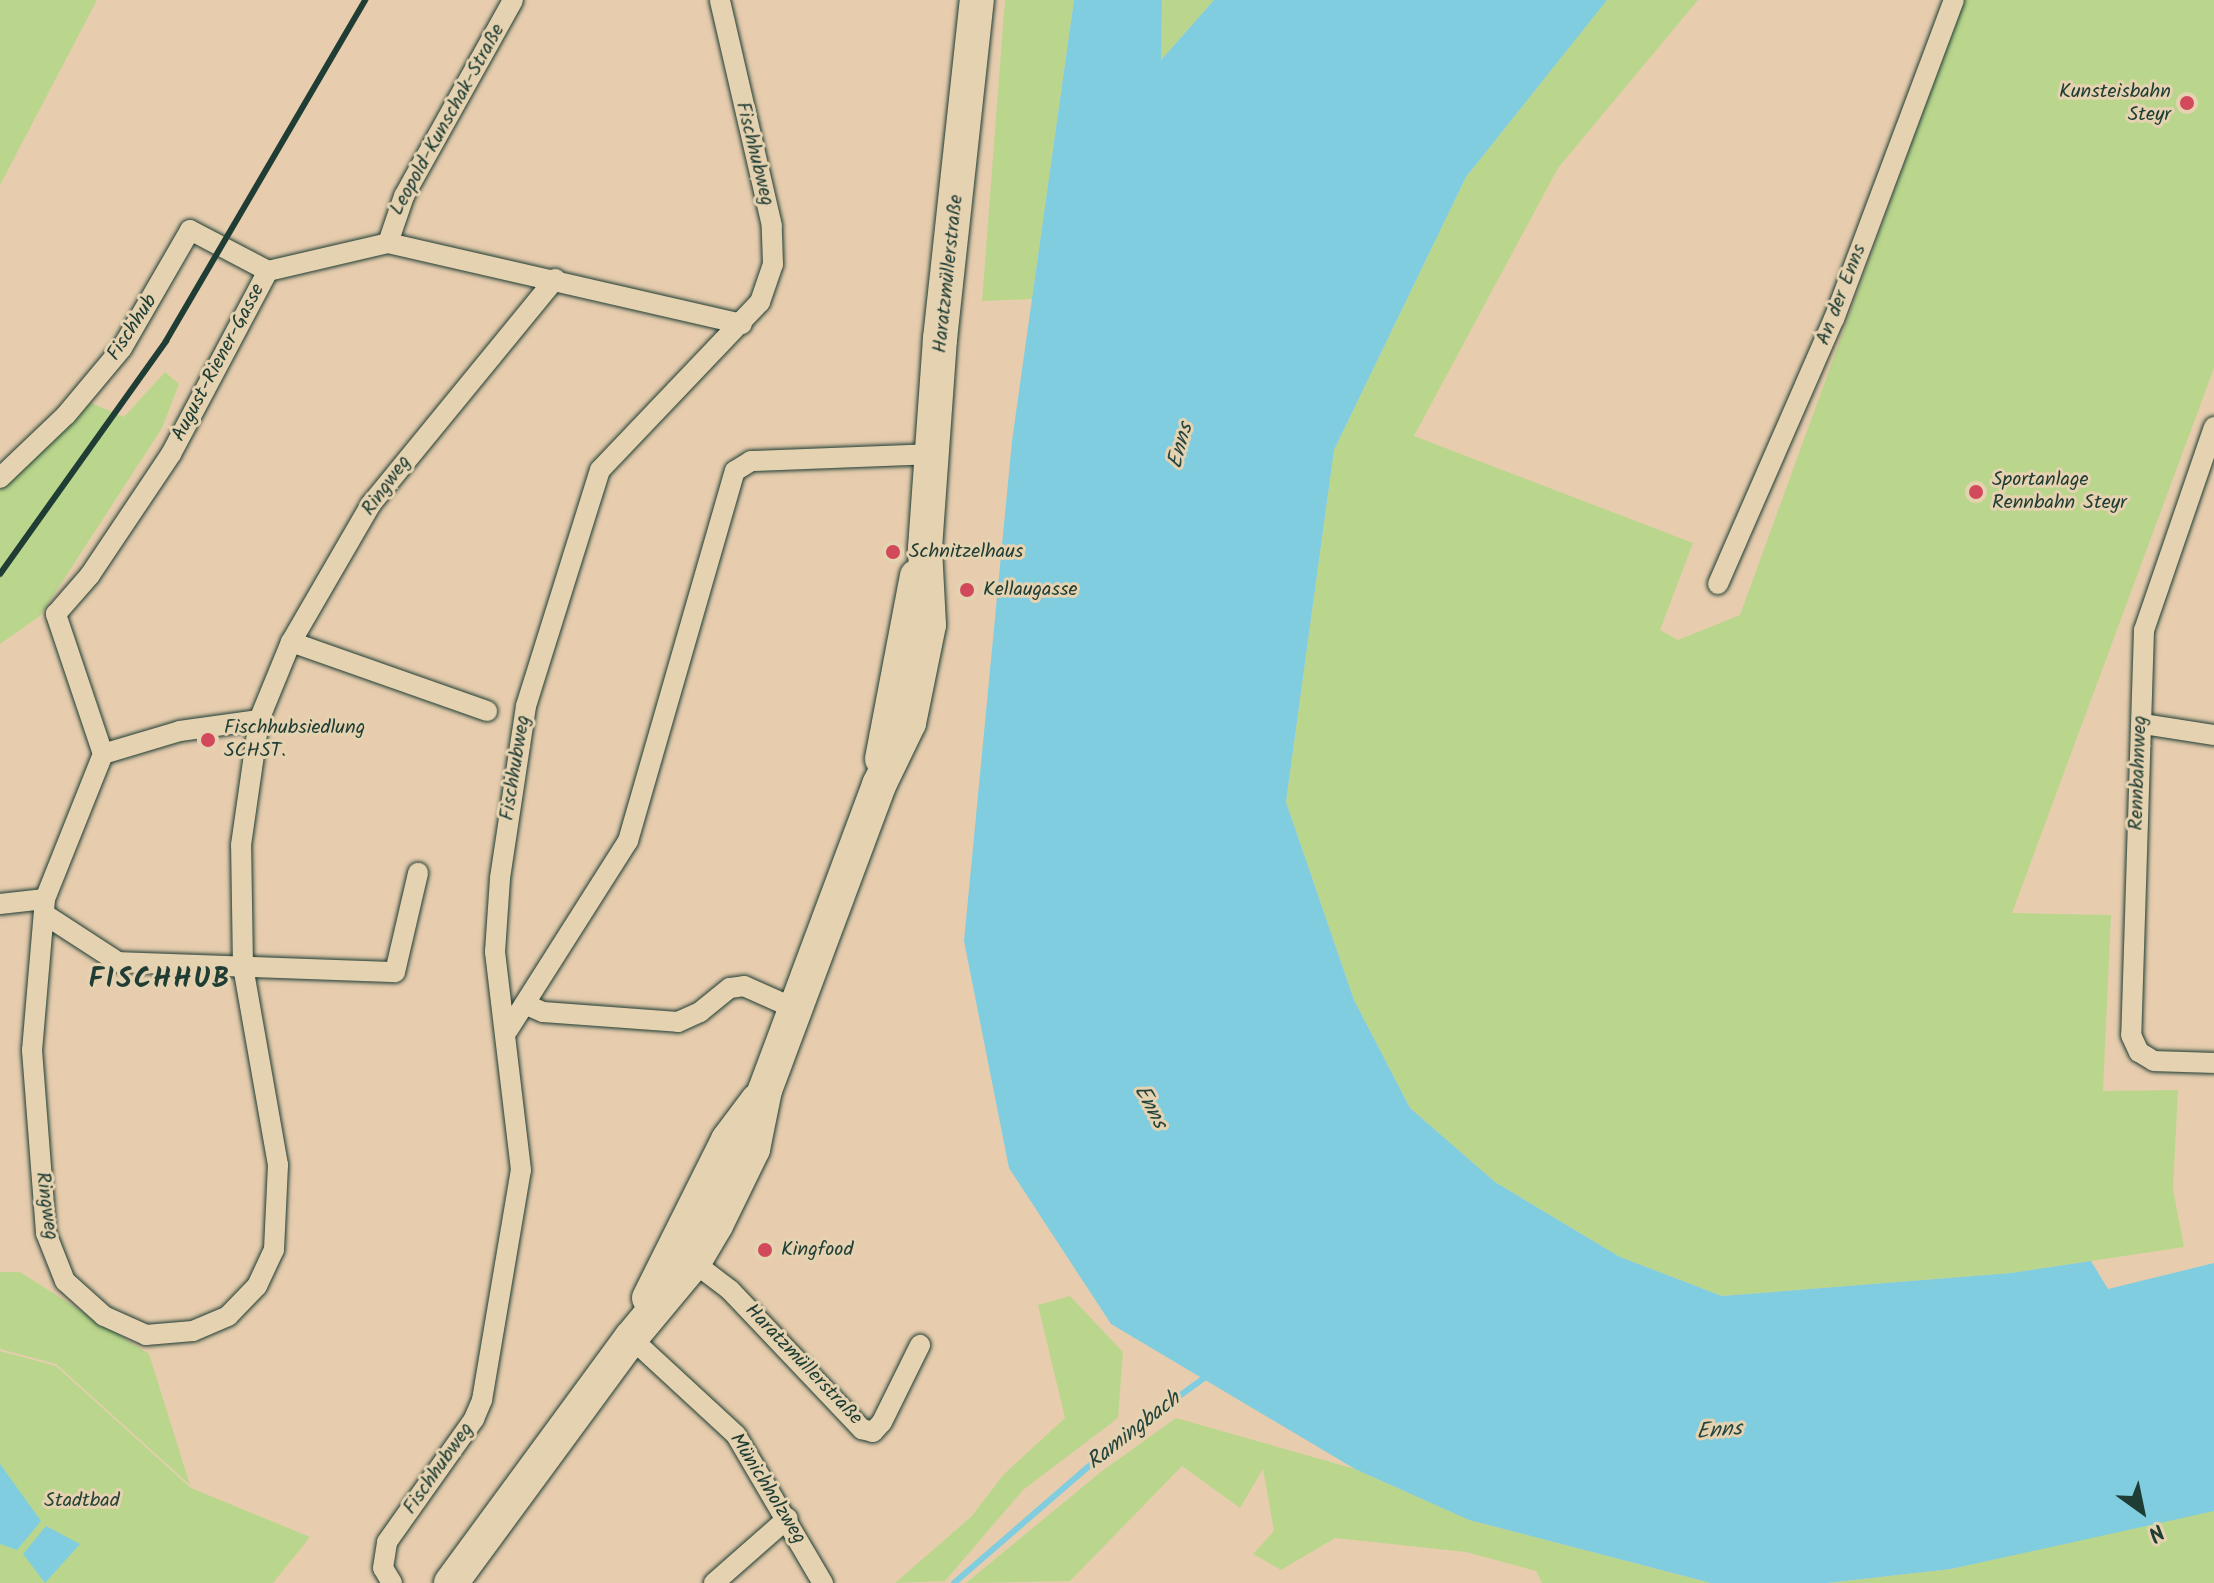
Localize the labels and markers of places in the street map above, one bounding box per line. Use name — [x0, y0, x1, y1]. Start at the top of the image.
place label: Kunsteisbahn Steyr — [2059, 80, 2171, 127]
marker: Kunsteisbahn Steyr — [2178, 94, 2196, 112]
place label: Sportanlage Rennbahn Steyr — [1992, 468, 2127, 515]
marker: Sportanlage Rennbahn Steyr — [1967, 483, 1985, 501]
place label: Schnitzelhaus — [909, 540, 1023, 564]
marker: Schnitzelhaus — [884, 543, 902, 561]
place label: Kellaugasse — [983, 578, 1078, 602]
marker: Kellaugasse — [958, 581, 976, 599]
place label: Fischhubsiedlung SCHST. — [224, 716, 365, 763]
marker: Fischhubsiedlung SCHST. — [199, 731, 217, 749]
place label: Kingfood — [781, 1238, 853, 1262]
marker: Kingfood — [756, 1241, 774, 1259]

